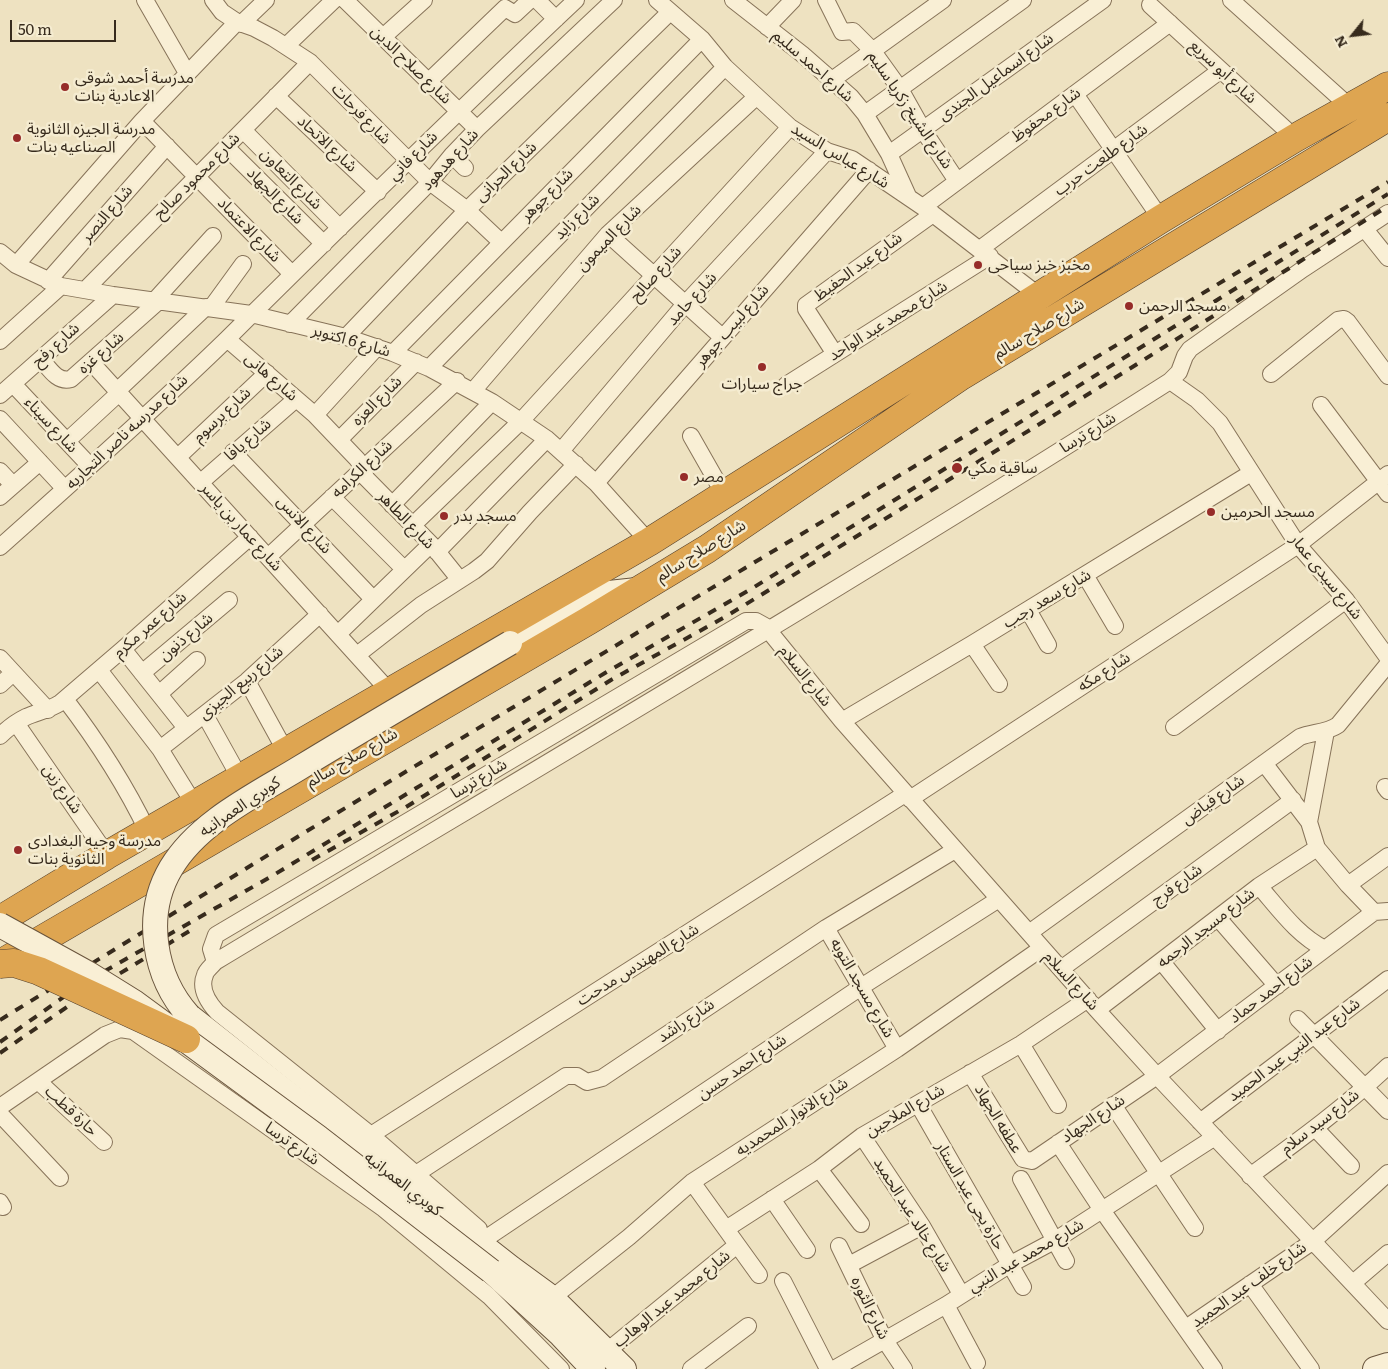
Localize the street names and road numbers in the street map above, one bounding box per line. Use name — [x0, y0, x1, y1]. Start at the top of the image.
street label: شارع صلاح الدين — [367, 22, 455, 108]
street label: شارع احمد سليم — [769, 26, 857, 106]
street label: شارع اسماعيل الجندى — [935, 29, 1057, 125]
street label: شارع أبو سريع — [1185, 36, 1261, 108]
street label: شارع الشيخ زكريا سليم — [863, 47, 957, 173]
street label: شارع فرحات — [327, 80, 395, 148]
street label: شارع محفوظ — [1008, 83, 1084, 147]
street label: شارع الاتحاد — [293, 111, 361, 177]
street label: شارع عباس السيد — [787, 119, 893, 193]
street label: شارع طلعت حرب — [1051, 120, 1151, 200]
street label: شارع هدهود — [417, 125, 483, 195]
street label: شارع فاني — [384, 127, 442, 185]
street label: شارع محمود صالح — [150, 129, 244, 223]
street label: شارع الحرانى — [471, 138, 541, 206]
street label: شارع التعاون — [256, 144, 326, 214]
street label: شارع الجهاد — [242, 163, 308, 229]
street label: شارع جوهر — [517, 165, 577, 225]
street label: شارع النصر — [77, 182, 137, 246]
street label: شارع زايد — [550, 190, 604, 244]
street label: شارع الاعتماد — [213, 193, 285, 267]
street label: شارع الميمون — [572, 201, 646, 275]
street label: شارع عبد الحفيظ — [810, 228, 906, 306]
street label: شارع صالح — [626, 242, 686, 306]
street label: شارع حامد — [663, 268, 721, 330]
street label: شارع محمد عبد الواحد — [825, 277, 951, 365]
street label: شارع لبيب جوهر — [691, 281, 773, 371]
street label: شارع صلاح سالم — [990, 294, 1088, 364]
street label: شارع رفح — [28, 319, 84, 371]
street label: شارع 6 اكتوبر — [310, 321, 392, 361]
street label: شارع غزه — [74, 328, 128, 378]
street label: شارع هانى — [240, 349, 302, 405]
street label: شارع مدرسه ناصر التجاريه — [62, 370, 192, 494]
street label: شارع العزه — [348, 372, 406, 430]
street label: شارع برسوم — [189, 383, 255, 447]
street label: شارع سيناء — [20, 393, 82, 457]
street label: شارع ترسا — [1057, 408, 1119, 458]
street label: شارع يافا — [221, 415, 275, 465]
street label: شارع الكرامه — [328, 436, 396, 502]
street label: شارع عمار بن ياسر — [196, 479, 286, 575]
street label: شارع الطاهر — [373, 487, 439, 553]
street label: شارع الانس — [272, 492, 336, 558]
street label: شارع صلاح سالم — [653, 516, 749, 586]
street label: شارع سيدى عمار — [1286, 530, 1366, 624]
street label: شارع سعد رجب — [1000, 565, 1094, 633]
street label: شارع عمر مكرم — [109, 588, 191, 662]
street label: شارع ذنون — [155, 609, 217, 665]
street label: شارع السلام — [774, 641, 836, 711]
street label: شارع ربيع الجيزى — [195, 642, 287, 724]
street label: شارع مكه — [1074, 648, 1134, 696]
street label: شارع صلاح سالم — [303, 724, 401, 792]
street label: شارع ترسا — [447, 755, 511, 803]
street label: شارع زين — [38, 760, 86, 818]
street label: شارع فياض — [1178, 771, 1248, 829]
street label: كوبري العمرانيه — [196, 773, 284, 841]
street label: شارع فرج — [1148, 860, 1206, 910]
street label: شارع مسجد الرحمه — [1153, 884, 1259, 972]
street label: شارع المهندس مدحت — [574, 920, 702, 1010]
street label: شارع مسجد التوبه — [826, 935, 898, 1041]
street label: شارع السلام — [1039, 947, 1103, 1015]
street label: شارع احمد حماد — [1225, 952, 1317, 1028]
street label: شارع عبد النبي عبد الحميد — [1224, 994, 1364, 1106]
street label: شارع راشد — [654, 995, 718, 1047]
street label: شارع احمد حسن — [694, 1030, 790, 1104]
street label: شارع الانوار المحمديه — [732, 1074, 852, 1160]
street label: شارع الملاحين — [862, 1081, 948, 1141]
street label: عطفه الجهاد — [970, 1081, 1026, 1157]
street label: حارة قطب — [41, 1082, 101, 1140]
street label: شارع سيد سلام — [1277, 1085, 1363, 1159]
street label: شارع الجهاد — [1057, 1091, 1129, 1147]
street label: شارع ترسا — [261, 1118, 323, 1170]
street label: حارة يحى عبد الستار — [931, 1138, 1009, 1254]
street label: كوبري العمرانيه — [360, 1148, 446, 1220]
street label: شارع خالد عبد الحميد — [869, 1154, 955, 1276]
street label: شارع محمد عبد النبي — [965, 1215, 1087, 1297]
street label: شارع خلف عبد الحميد — [1188, 1238, 1310, 1332]
street label: شارع محمد عبد الوهاب — [610, 1246, 734, 1352]
street label: شارع الثوره — [847, 1273, 893, 1343]

